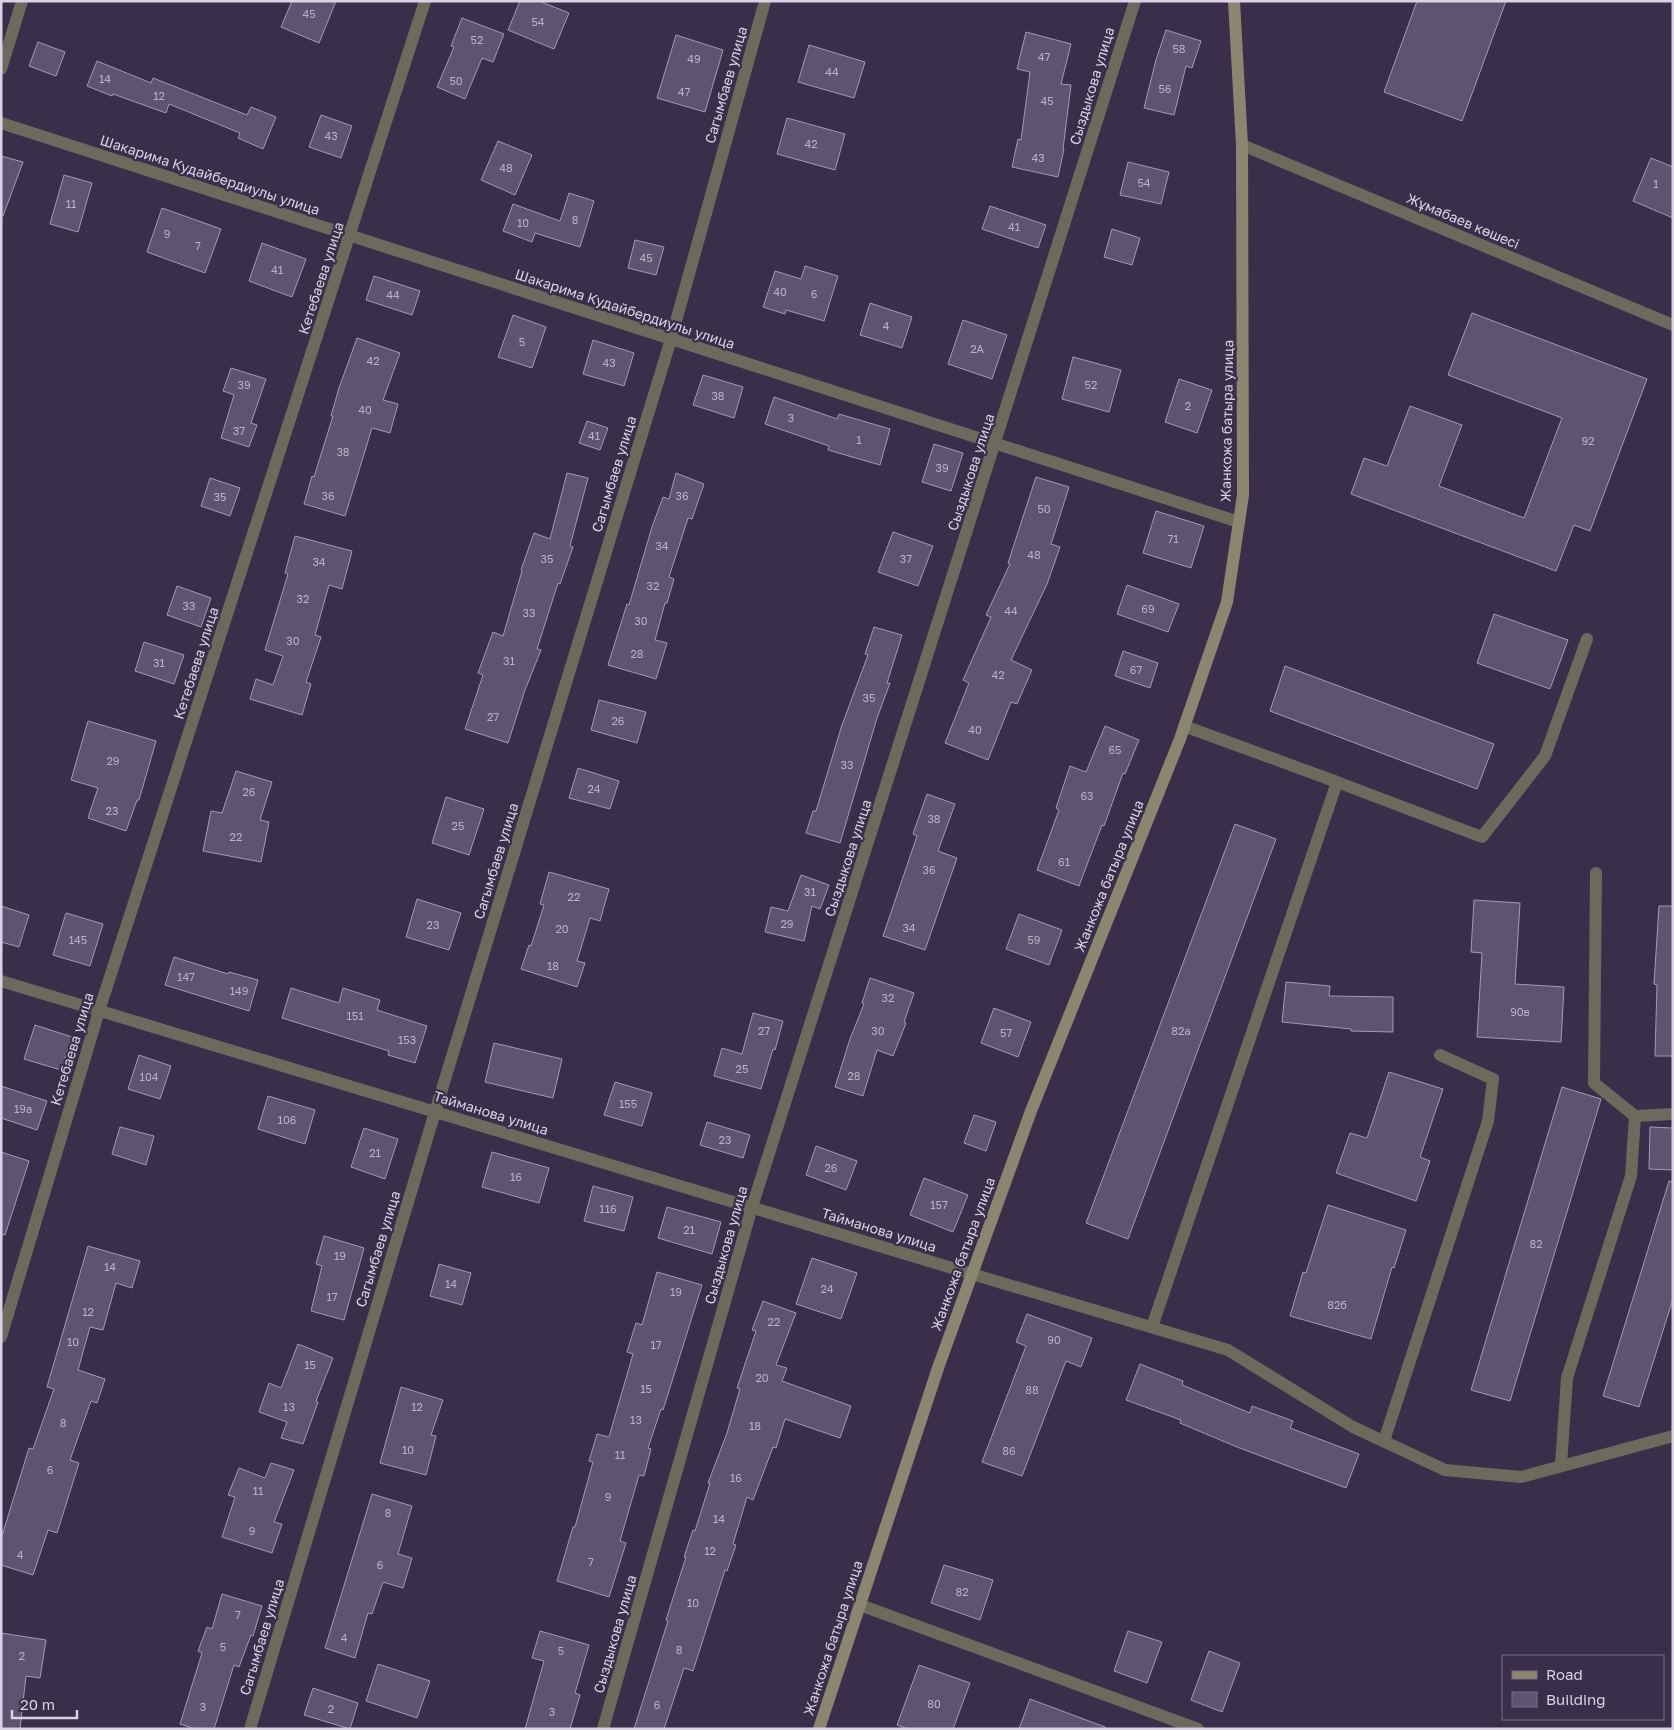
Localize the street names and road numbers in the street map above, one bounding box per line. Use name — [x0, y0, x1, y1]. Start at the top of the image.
street label: Сагымбаев улица — [701, 24, 750, 145]
street label: Сыздыкова улица — [1066, 25, 1118, 147]
street label: Шакарима Кудайбердиулы улица — [98, 131, 322, 218]
street label: Жұмабаев көшесі — [1404, 189, 1522, 253]
street label: Кетебаева улица — [294, 220, 347, 336]
street label: Шакарима Кудайбердиулы улица — [513, 265, 737, 352]
street label: Жанкожа батыра улица — [1217, 340, 1236, 502]
street label: Сыздыкова улица — [944, 411, 998, 533]
street label: Сагымбаев улица — [588, 414, 639, 534]
street label: Кетебаева улица — [169, 605, 222, 721]
street label: Сыздыкова улица — [821, 797, 875, 919]
street label: Жанкожа батыра улица — [1070, 797, 1147, 954]
street label: Сагымбаев улица — [470, 801, 521, 921]
street label: Кетебаева улица — [46, 990, 97, 1107]
street label: Тайманова улица — [432, 1087, 551, 1138]
street label: Жанкожа батыра улица — [927, 1175, 998, 1333]
street label: Сыздыкова улица — [700, 1184, 751, 1306]
street label: Сагымбаев улица — [352, 1189, 403, 1309]
street label: Тайманова улица — [820, 1204, 939, 1255]
street label: Жанкожа батыра улица — [799, 1558, 866, 1718]
street label: Сыздыкова улица — [589, 1573, 640, 1695]
street label: Сагымбаев улица — [236, 1577, 287, 1697]

